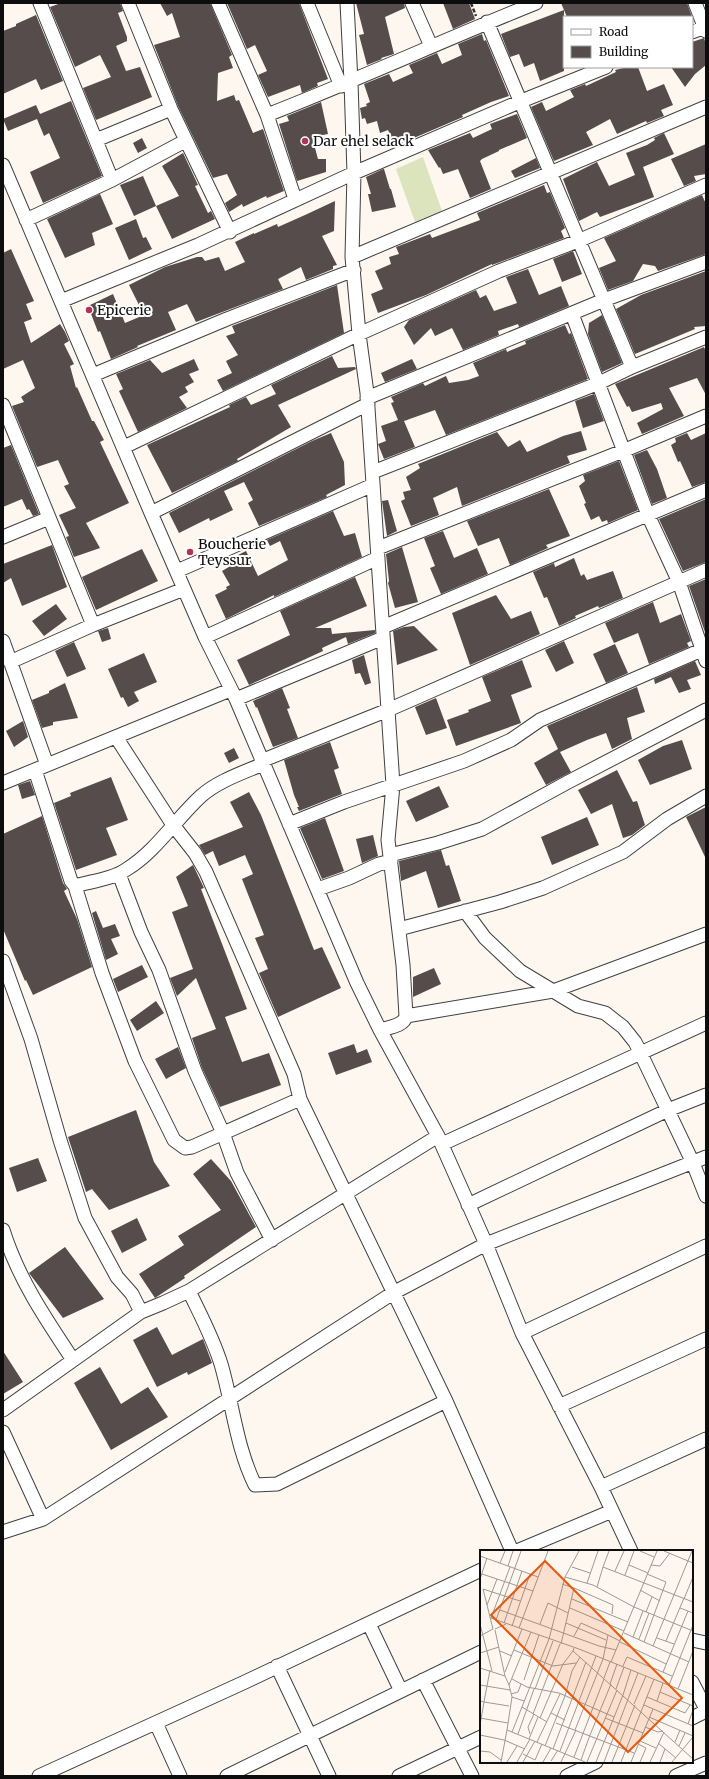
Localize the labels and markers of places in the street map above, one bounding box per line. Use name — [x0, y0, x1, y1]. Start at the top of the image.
place label: Dar ehel selack — [313, 132, 414, 150]
marker: Dar ehel selack — [300, 136, 310, 146]
place label: Epicerie — [97, 301, 151, 319]
marker: Epicerie — [84, 305, 94, 315]
place label: Boucherie Teyssur — [198, 535, 266, 569]
marker: Boucherie Teyssur — [185, 547, 195, 557]

